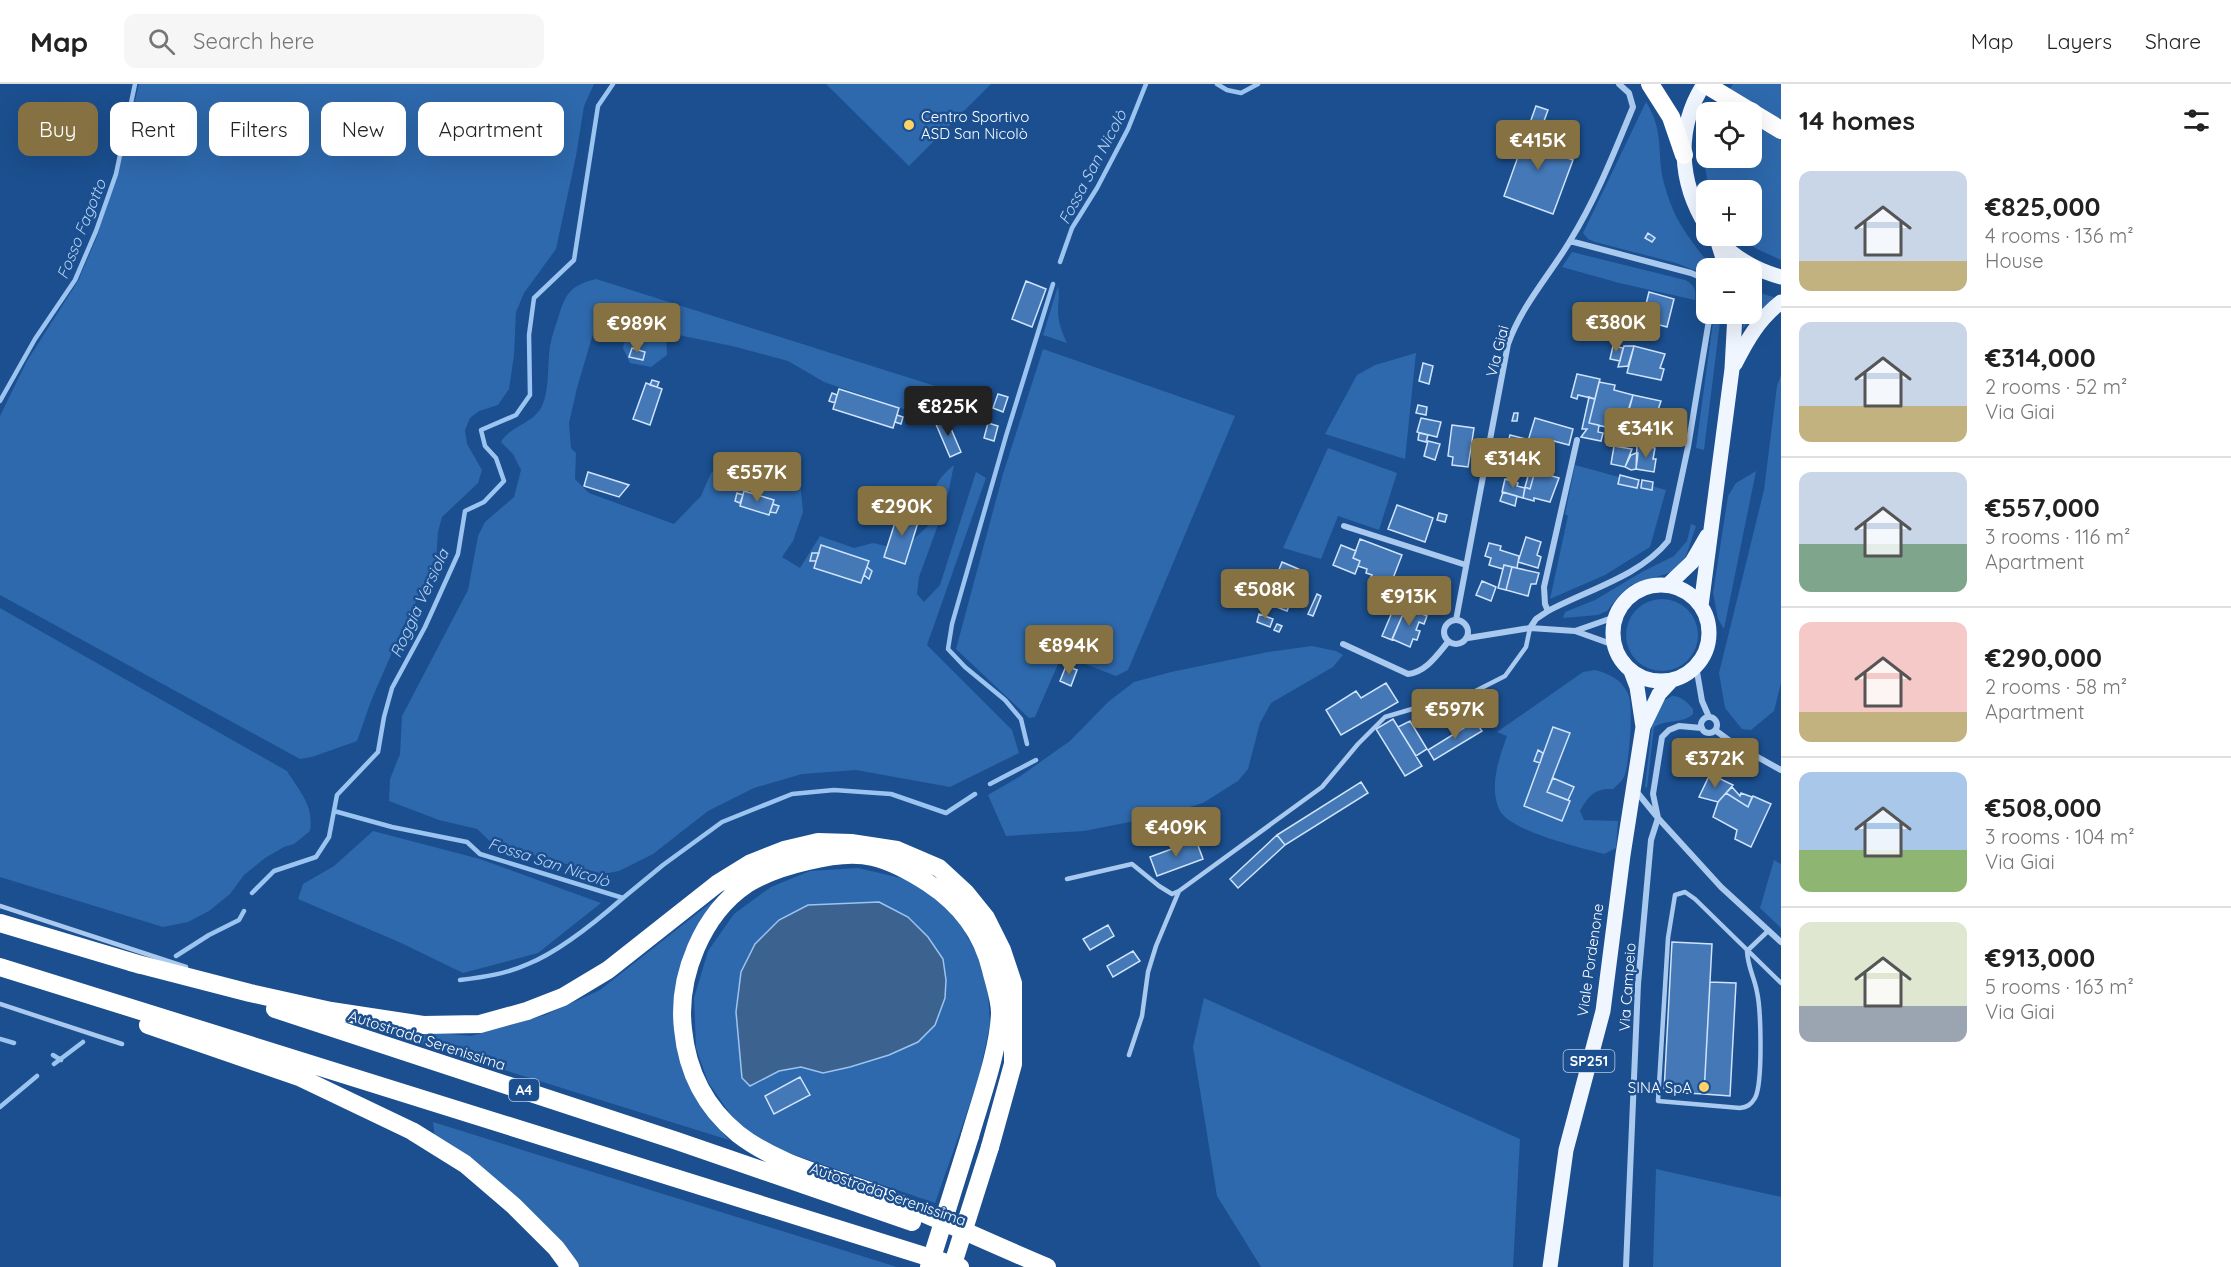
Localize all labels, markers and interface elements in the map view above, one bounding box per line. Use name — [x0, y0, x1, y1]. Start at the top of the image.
search box — [124, 14, 544, 68]
text: Map — [30, 24, 88, 59]
icon: search — [145, 25, 178, 58]
text: Search here — [193, 27, 315, 55]
text: Map — [1971, 28, 2014, 54]
text: Layers — [2047, 28, 2112, 54]
text: Share — [2145, 28, 2201, 54]
chip: Buy — [18, 102, 98, 156]
chip: Rent — [110, 102, 197, 156]
chip: Filters — [209, 102, 309, 156]
chip: New — [321, 102, 406, 156]
chip: Apartment — [418, 102, 564, 156]
map controls — [1696, 102, 1762, 324]
button: locate — [1696, 102, 1762, 168]
text: 14 homes — [1799, 104, 1915, 137]
icon: filters — [2180, 104, 2213, 137]
water label: Fossa San Nicolò — [1054, 105, 1131, 227]
place label: Centro Sportivo ASD San Nicolò — [921, 107, 1029, 143]
marker: Centro Sportivo ASD San Nicolò — [902, 118, 916, 132]
pin: €415K — [1496, 120, 1580, 171]
text: €415K — [1510, 127, 1566, 152]
water label: Fosso Fagotto — [52, 175, 111, 282]
button: + — [1696, 180, 1762, 246]
text: €825,000 — [1985, 190, 2100, 223]
icon: home — [1847, 195, 1919, 267]
text: 4 rooms · 136 m² — [1985, 223, 2134, 248]
text: House — [1985, 248, 2044, 273]
button: − — [1696, 258, 1762, 324]
pin: €380K — [1574, 302, 1658, 353]
pin: €989K — [595, 303, 679, 354]
text: €380K — [1586, 309, 1646, 334]
text: €989K — [607, 310, 667, 335]
street label: Via Giai — [1481, 323, 1513, 379]
text: €314,000 — [1985, 341, 2096, 374]
icon: home — [1847, 346, 1919, 418]
text: 2 rooms · 52 m² — [1985, 374, 2127, 399]
pin: €825K — [906, 386, 990, 437]
text: €825K — [918, 393, 978, 418]
text: Via Giai — [1985, 399, 2055, 424]
pin: €341K — [1604, 408, 1688, 459]
text: €341K — [1618, 415, 1674, 440]
pin: €314K — [1471, 438, 1555, 489]
text: €314K — [1485, 445, 1541, 470]
pin: €557K — [715, 452, 799, 503]
text: €557K — [727, 459, 787, 484]
pin: €290K — [860, 486, 944, 537]
text: €557,000 — [1985, 491, 2100, 524]
text: €290K — [872, 493, 932, 518]
icon: home — [1847, 496, 1919, 568]
text: 3 rooms · 116 m² — [1985, 524, 2130, 549]
water label: Roggia Versiola — [385, 544, 453, 660]
text: Apartment — [1985, 549, 2085, 574]
pin: €508K — [1223, 569, 1307, 620]
text: €508K — [1235, 576, 1295, 601]
pin: €913K — [1367, 576, 1451, 627]
text: €913K — [1381, 583, 1437, 608]
pin: €894K — [1027, 625, 1111, 676]
text: €894K — [1039, 632, 1099, 657]
text: €290,000 — [1985, 641, 2102, 674]
icon: home — [1847, 646, 1919, 718]
text: 2 rooms · 58 m² — [1985, 674, 2127, 699]
pin: €597K — [1413, 689, 1497, 740]
text: €597K — [1426, 696, 1484, 721]
text: Apartment — [1985, 699, 2085, 724]
pin: €372K — [1673, 738, 1757, 789]
text: €372K — [1686, 745, 1744, 770]
text: €508,000 — [1985, 791, 2102, 824]
icon: home — [1847, 796, 1919, 868]
pin: €409K — [1134, 807, 1218, 858]
text: €409K — [1145, 814, 1207, 839]
text: 3 rooms · 104 m² — [1985, 824, 2135, 849]
water label: Fossa San Nicolò — [486, 833, 613, 891]
text: Via Giai — [1985, 849, 2055, 874]
street label: Viale Pordenone — [1573, 902, 1607, 1018]
text: €913,000 — [1985, 941, 2095, 974]
street label: Via Campeio — [1614, 942, 1640, 1032]
icon: home — [1847, 946, 1919, 1018]
text: 5 rooms · 163 m² — [1985, 974, 2134, 999]
text: Via Giai — [1985, 999, 2055, 1024]
street label: Autostrada Serenissima — [346, 1006, 508, 1074]
road number: SP251 — [1564, 1050, 1614, 1072]
place label: SINA SpA — [1628, 1078, 1692, 1097]
road number: A4 — [509, 1079, 539, 1101]
marker: SINA SpA — [1697, 1080, 1711, 1094]
street label: Autostrada Serenissima — [807, 1158, 969, 1230]

